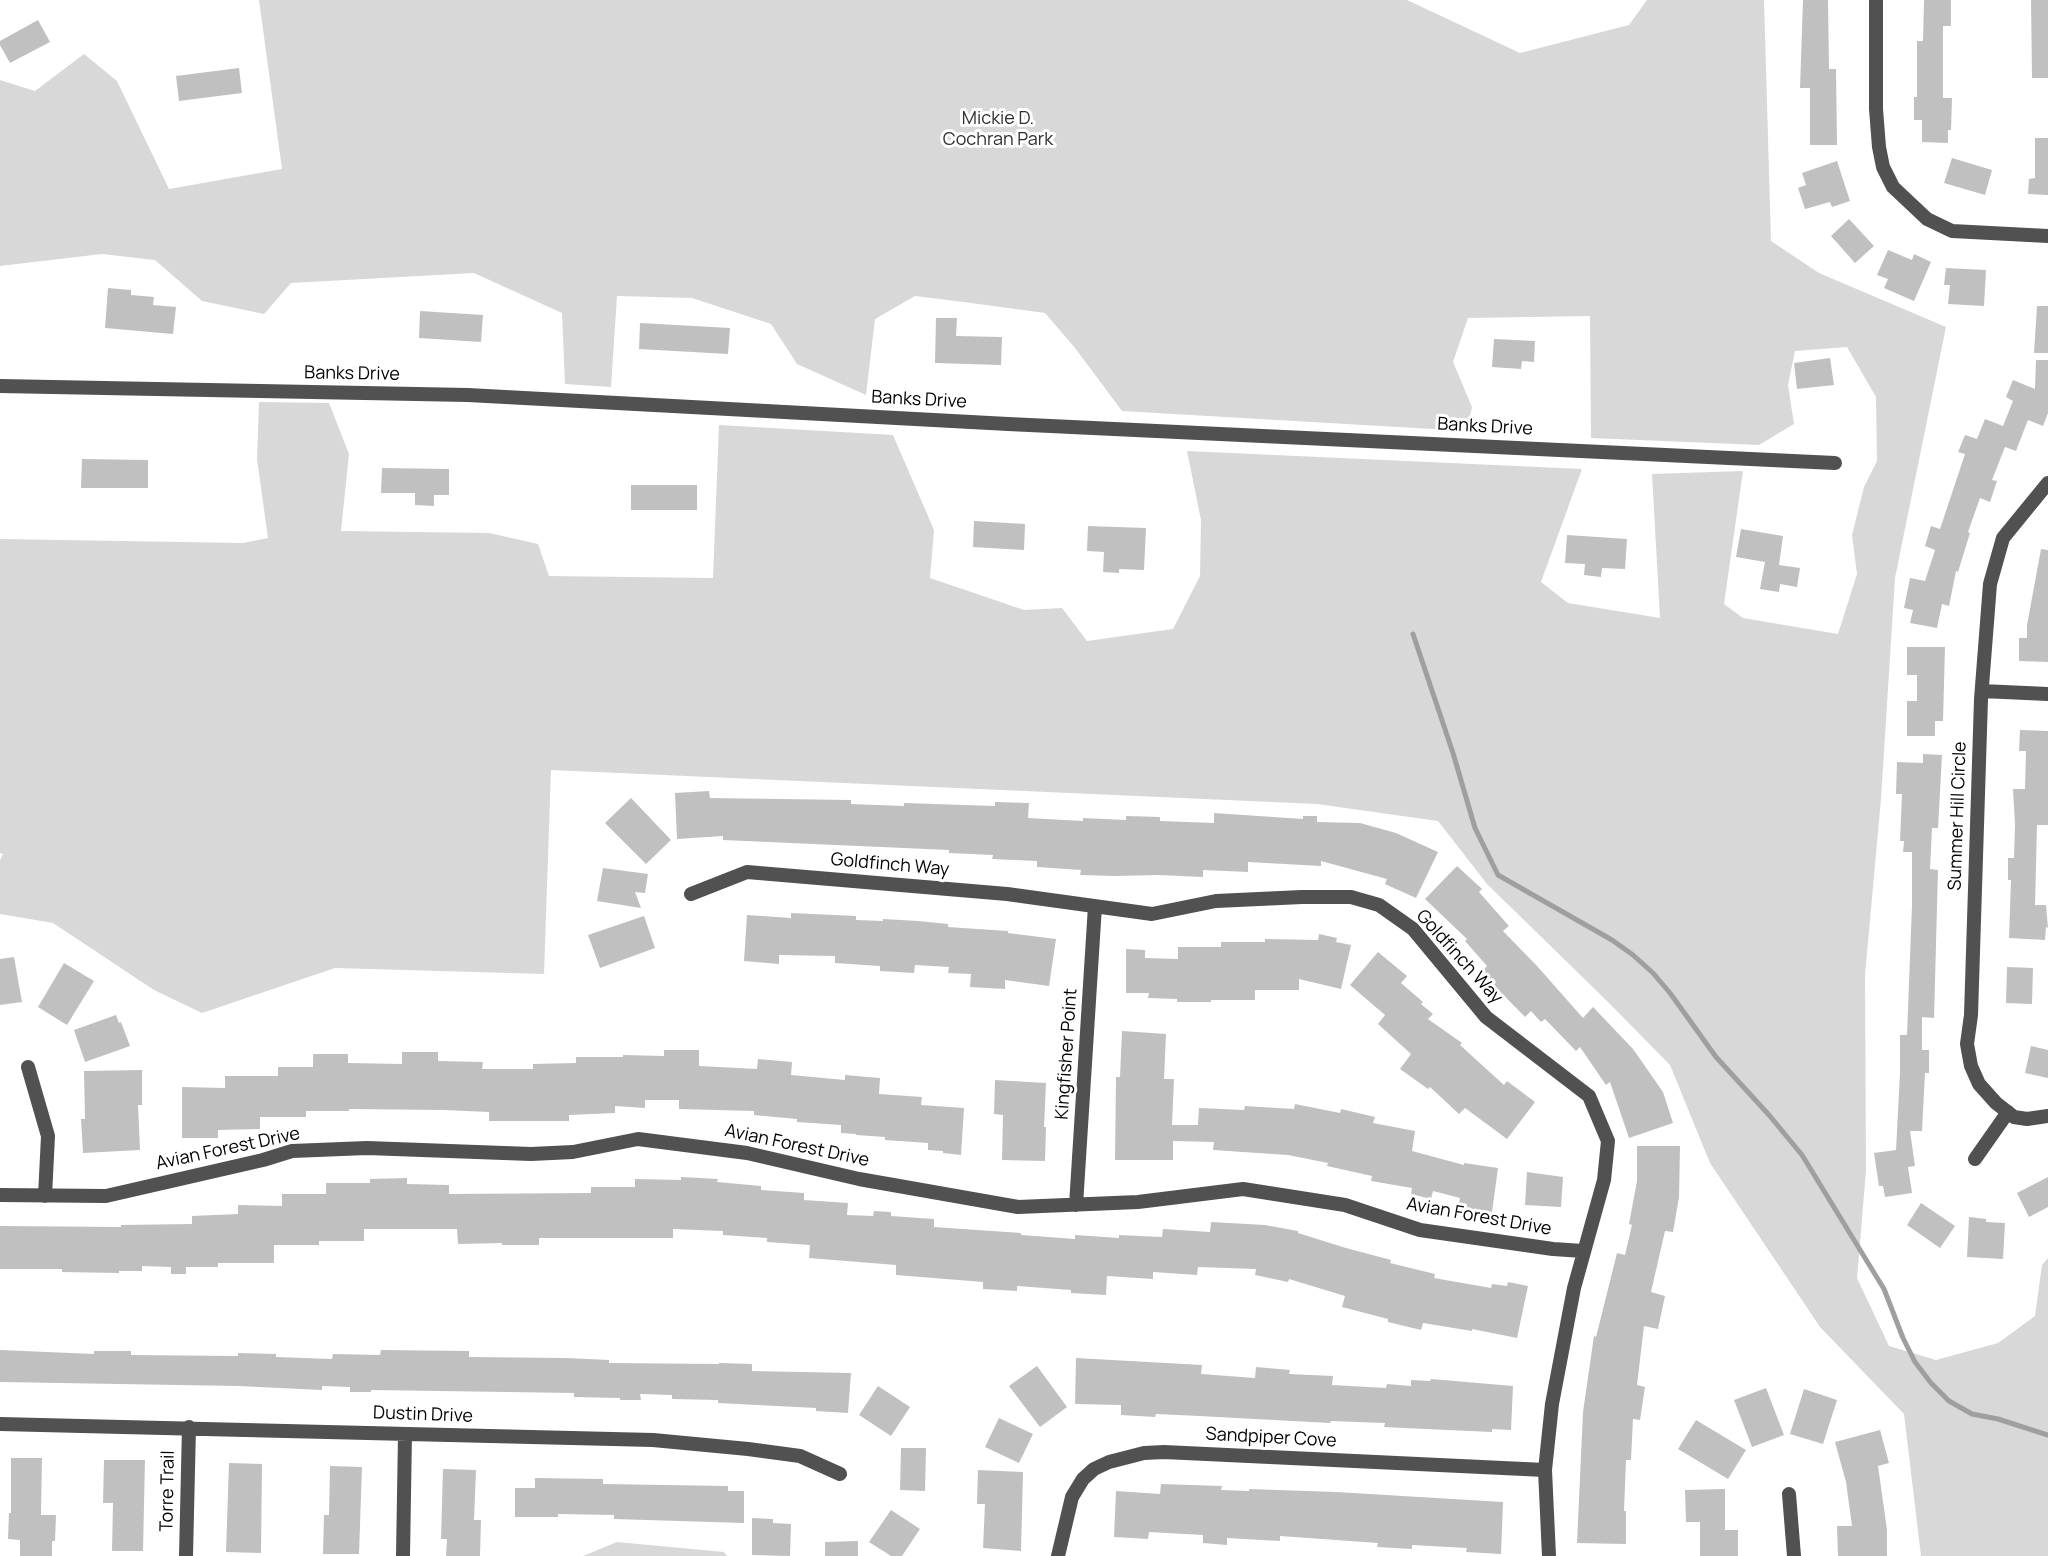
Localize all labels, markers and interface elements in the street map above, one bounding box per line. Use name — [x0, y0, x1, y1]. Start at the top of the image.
park label: Mickie D. Cochran Park — [943, 108, 1053, 150]
street label: Banks Drive — [304, 362, 400, 386]
street label: Banks Drive — [871, 387, 967, 413]
street label: Banks Drive — [1437, 414, 1533, 440]
street label: Summer Hill Circle — [1945, 741, 1971, 891]
street label: Goldfinch Way — [830, 849, 950, 881]
street label: Goldfinch Way — [1411, 906, 1507, 1008]
street label: Kingfisher Point — [1052, 988, 1082, 1120]
street label: Avian Forest Drive — [723, 1120, 871, 1172]
street label: Avian Forest Drive — [154, 1123, 302, 1175]
street label: Avian Forest Drive — [1405, 1194, 1553, 1240]
street label: Dustin Drive — [373, 1402, 473, 1428]
street label: Sandpiper Cove — [1205, 1424, 1337, 1452]
street label: Torre Trail — [156, 1450, 180, 1532]

